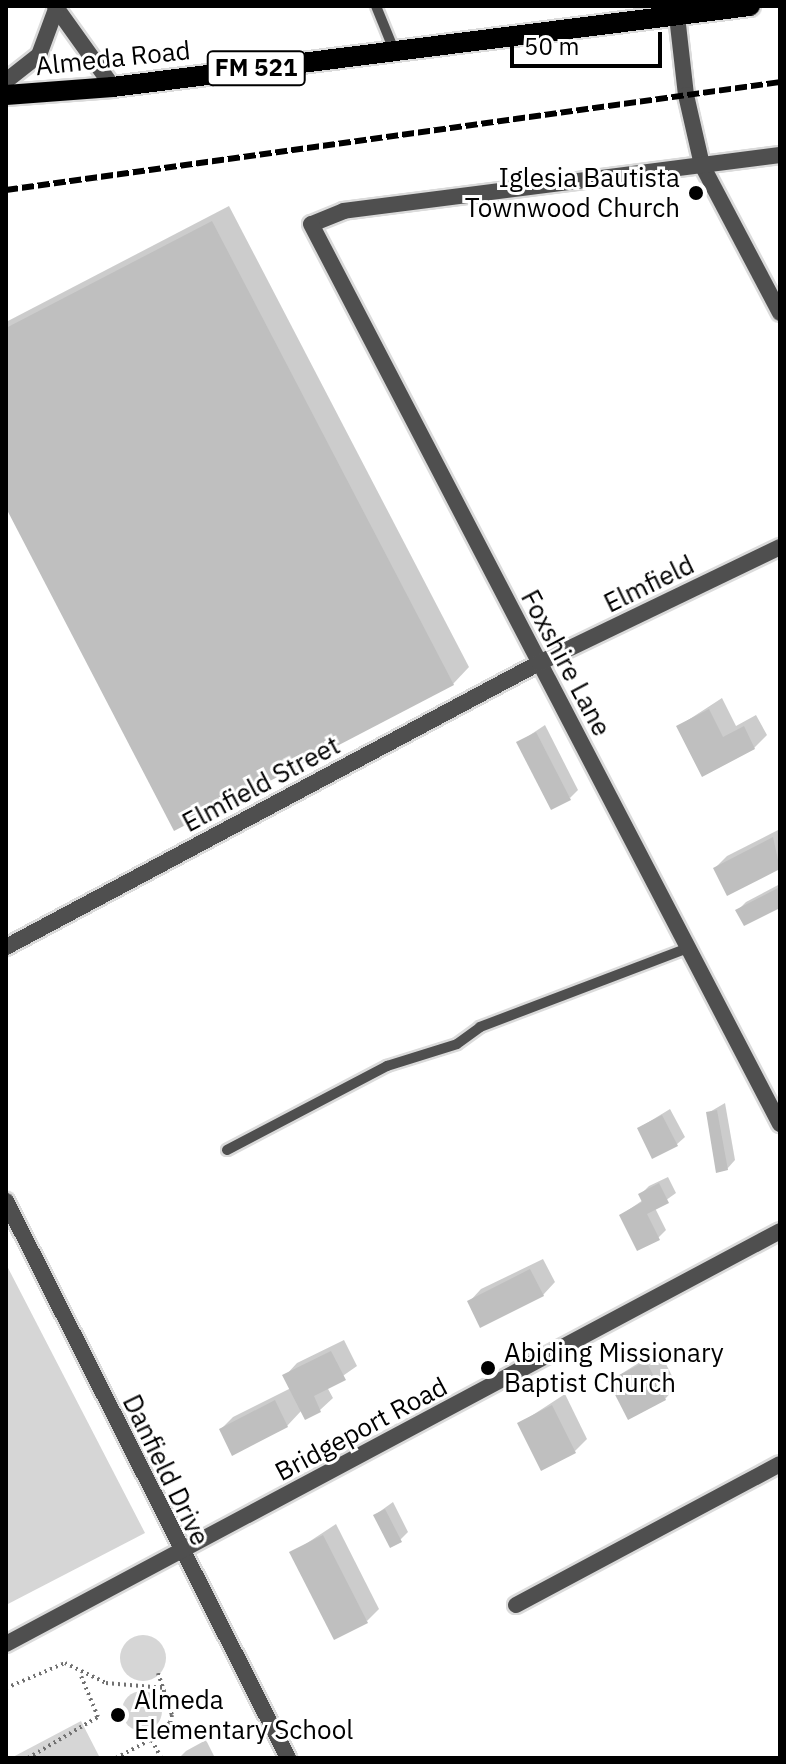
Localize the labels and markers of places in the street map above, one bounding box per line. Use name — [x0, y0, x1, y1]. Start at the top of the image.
place label: Iglesia Bautista Townwood Church — [465, 162, 680, 224]
marker: Iglesia Bautista Townwood Church — [687, 184, 705, 202]
place label: Abiding Missionary Baptist Church — [504, 1337, 724, 1398]
marker: Abiding Missionary Baptist Church — [479, 1359, 497, 1377]
place label: Almeda Elementary School — [134, 1684, 353, 1746]
marker: Almeda Elementary School — [109, 1706, 127, 1724]

